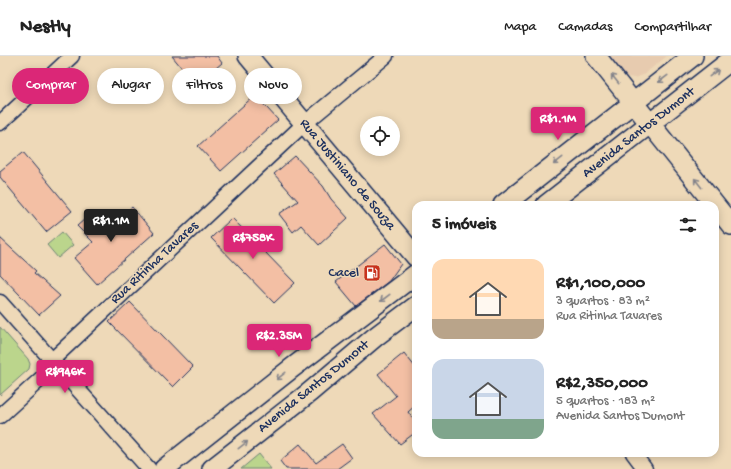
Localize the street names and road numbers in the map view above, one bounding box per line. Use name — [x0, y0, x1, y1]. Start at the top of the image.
street label: Avenida Santos Dumont — [579, 83, 700, 182]
street label: Rua Justiniano de Souza — [295, 116, 399, 235]
street label: Rua Ritinha Tavares — [108, 217, 203, 308]
street label: Avenida Santos Dumont — [255, 336, 374, 437]

